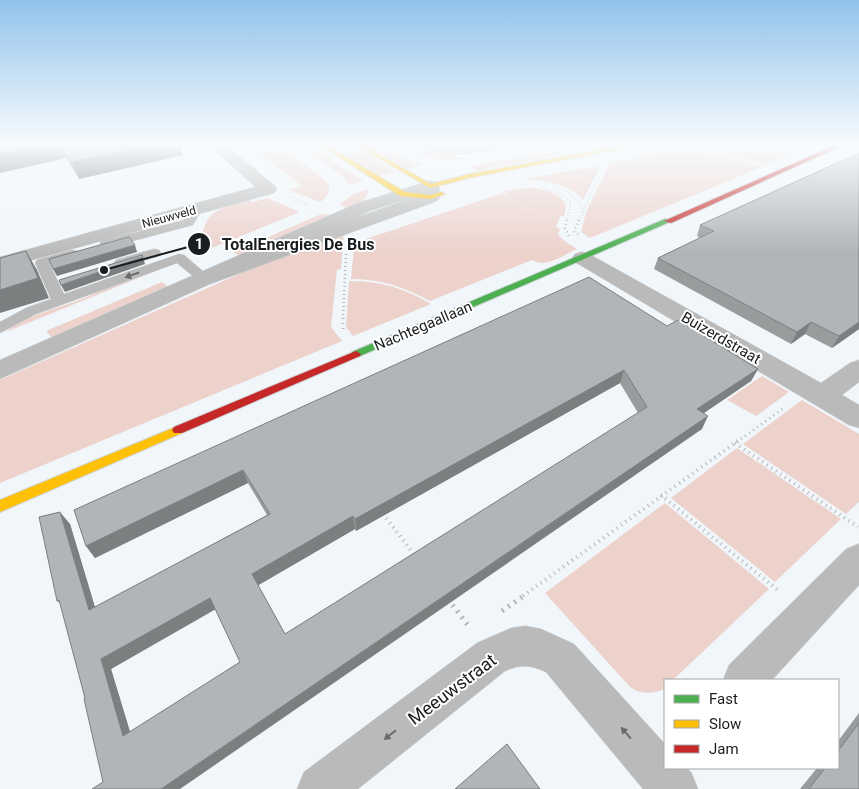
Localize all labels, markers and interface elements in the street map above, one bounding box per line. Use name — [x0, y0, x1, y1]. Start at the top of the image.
street label: Nieuwveld — [140, 203, 198, 231]
callout: TotalEnergies De Bus — [186, 229, 384, 260]
text: 1 — [195, 235, 203, 253]
text: TotalEnergies De Bus — [222, 235, 374, 254]
one-way arrow — [124, 271, 139, 279]
street label: Nachtegaallaan — [371, 297, 475, 355]
street label: Buizerdstraat — [678, 308, 764, 368]
street label: Meeuwstraat — [404, 649, 500, 729]
legend — [664, 679, 839, 769]
text: Fast — [709, 690, 738, 708]
text: Slow — [709, 715, 741, 733]
one-way arrow — [620, 727, 631, 740]
one-way arrow — [383, 730, 397, 740]
text: Jam — [709, 740, 739, 758]

